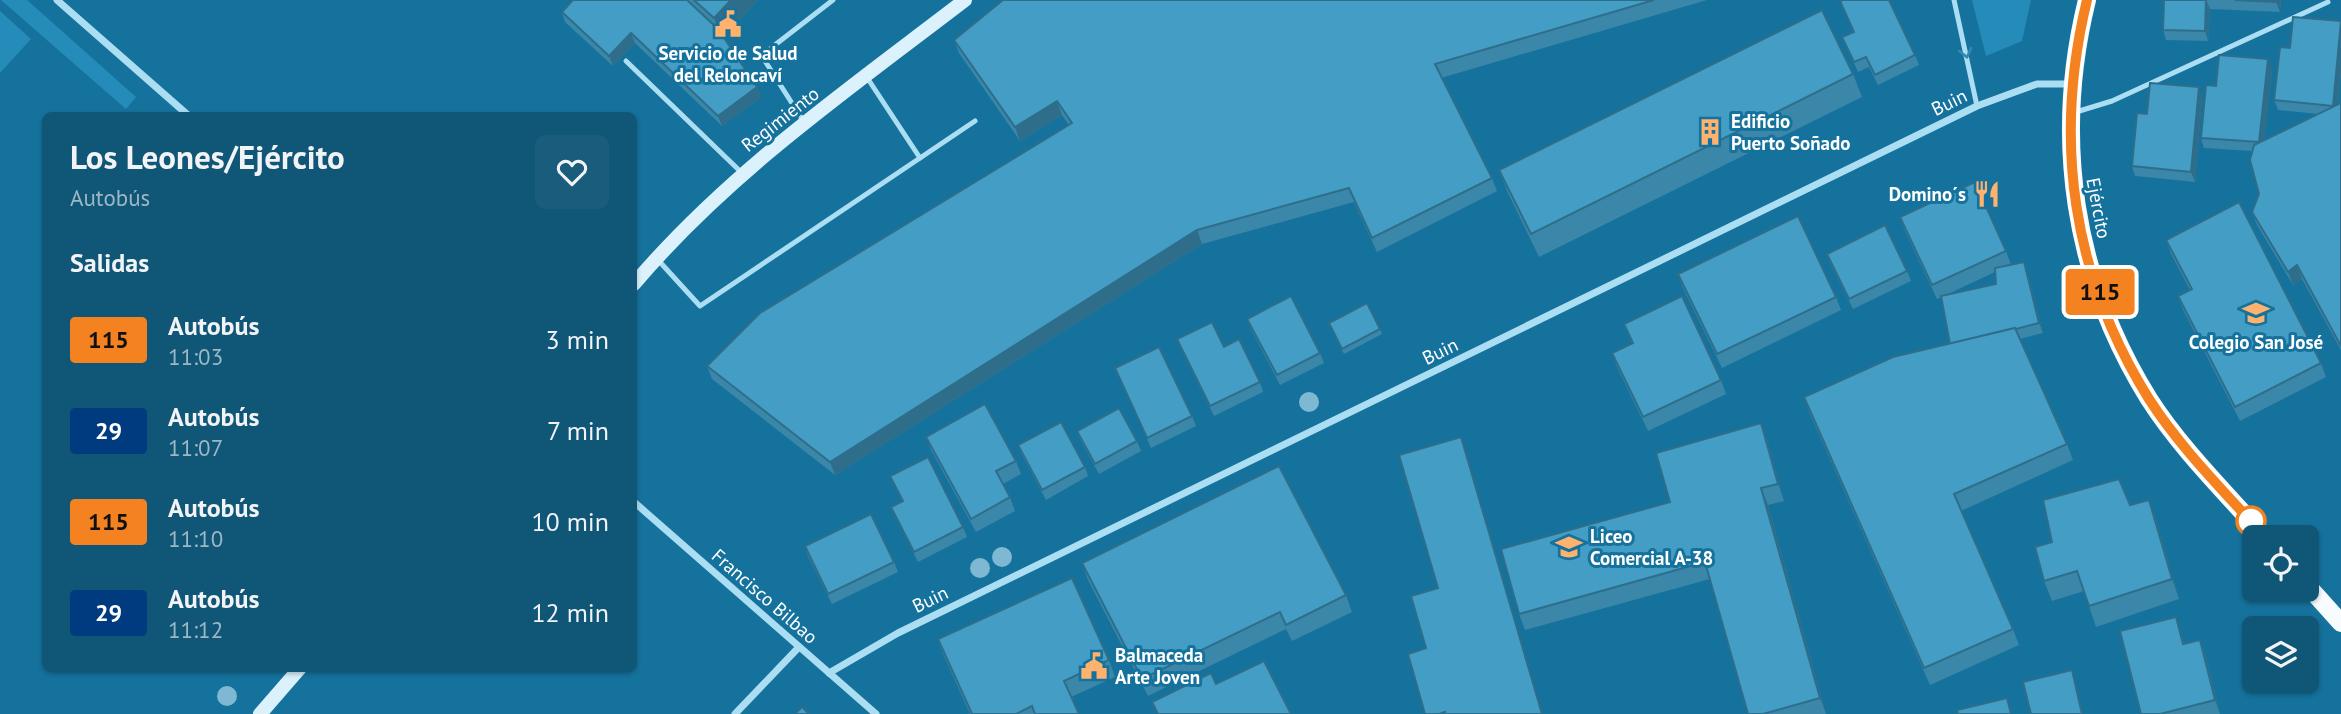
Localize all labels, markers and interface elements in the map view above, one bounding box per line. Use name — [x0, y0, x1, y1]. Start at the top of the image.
public building icon: Servicio de Salud del Reloncaví — [713, 9, 743, 39]
place label: Servicio de Salud del Reloncaví — [658, 41, 798, 87]
one-way arrow — [1958, 47, 1972, 59]
street label: Regimiento — [736, 81, 824, 157]
street label: Buin — [1927, 83, 1971, 121]
place label: Edificio Puerto Soñado — [1731, 109, 1850, 155]
building icon: Edificio Puerto Soñado — [1695, 117, 1725, 147]
text: Los Leones/Ejército — [70, 135, 345, 178]
button: heart — [535, 135, 609, 209]
street label: Ejército — [2081, 176, 2117, 240]
restaurant icon: Domino´s — [1972, 179, 2002, 209]
place label: Domino´s — [1889, 182, 1966, 206]
text: Autobús — [70, 183, 150, 212]
text: Salidas — [70, 246, 149, 279]
line badge: 115 — [2060, 269, 2140, 315]
text: 115 — [2080, 276, 2120, 307]
school or university icon: Colegio San José — [2241, 298, 2271, 328]
text: Autobús — [168, 309, 260, 342]
text: 3 min — [546, 323, 609, 356]
text: 115 — [88, 324, 129, 355]
place label: Colegio San José — [2189, 330, 2323, 354]
street label: Buin — [1418, 332, 1462, 370]
text: 11:03 — [168, 342, 223, 371]
text: Autobús — [168, 400, 260, 433]
text: 7 min — [547, 414, 609, 447]
text: 29 — [95, 415, 122, 446]
text: 11:07 — [168, 433, 223, 462]
text: Autobús — [168, 491, 260, 524]
text: 10 min — [531, 505, 609, 538]
text: 115 — [88, 506, 129, 537]
unlabelled marker — [2236, 506, 2266, 536]
text: 11:10 — [168, 524, 223, 553]
place label: Liceo Comercial A-38 — [1590, 524, 1713, 570]
map controls — [2242, 525, 2319, 693]
button: locate — [2242, 525, 2319, 602]
school or university icon: Liceo Comercial A-38 — [1554, 532, 1584, 562]
street label: Francisco Bilbao — [707, 543, 823, 649]
street label: Buin — [908, 580, 952, 618]
text: Autobús — [168, 582, 260, 615]
text: 12 min — [531, 596, 609, 629]
text: 29 — [95, 597, 122, 628]
text: 11:12 — [168, 615, 223, 644]
button: layers — [2242, 616, 2319, 693]
place label: Balmaceda Arte Joven — [1115, 643, 1203, 689]
public building icon: Balmaceda Arte Joven — [1079, 651, 1109, 681]

